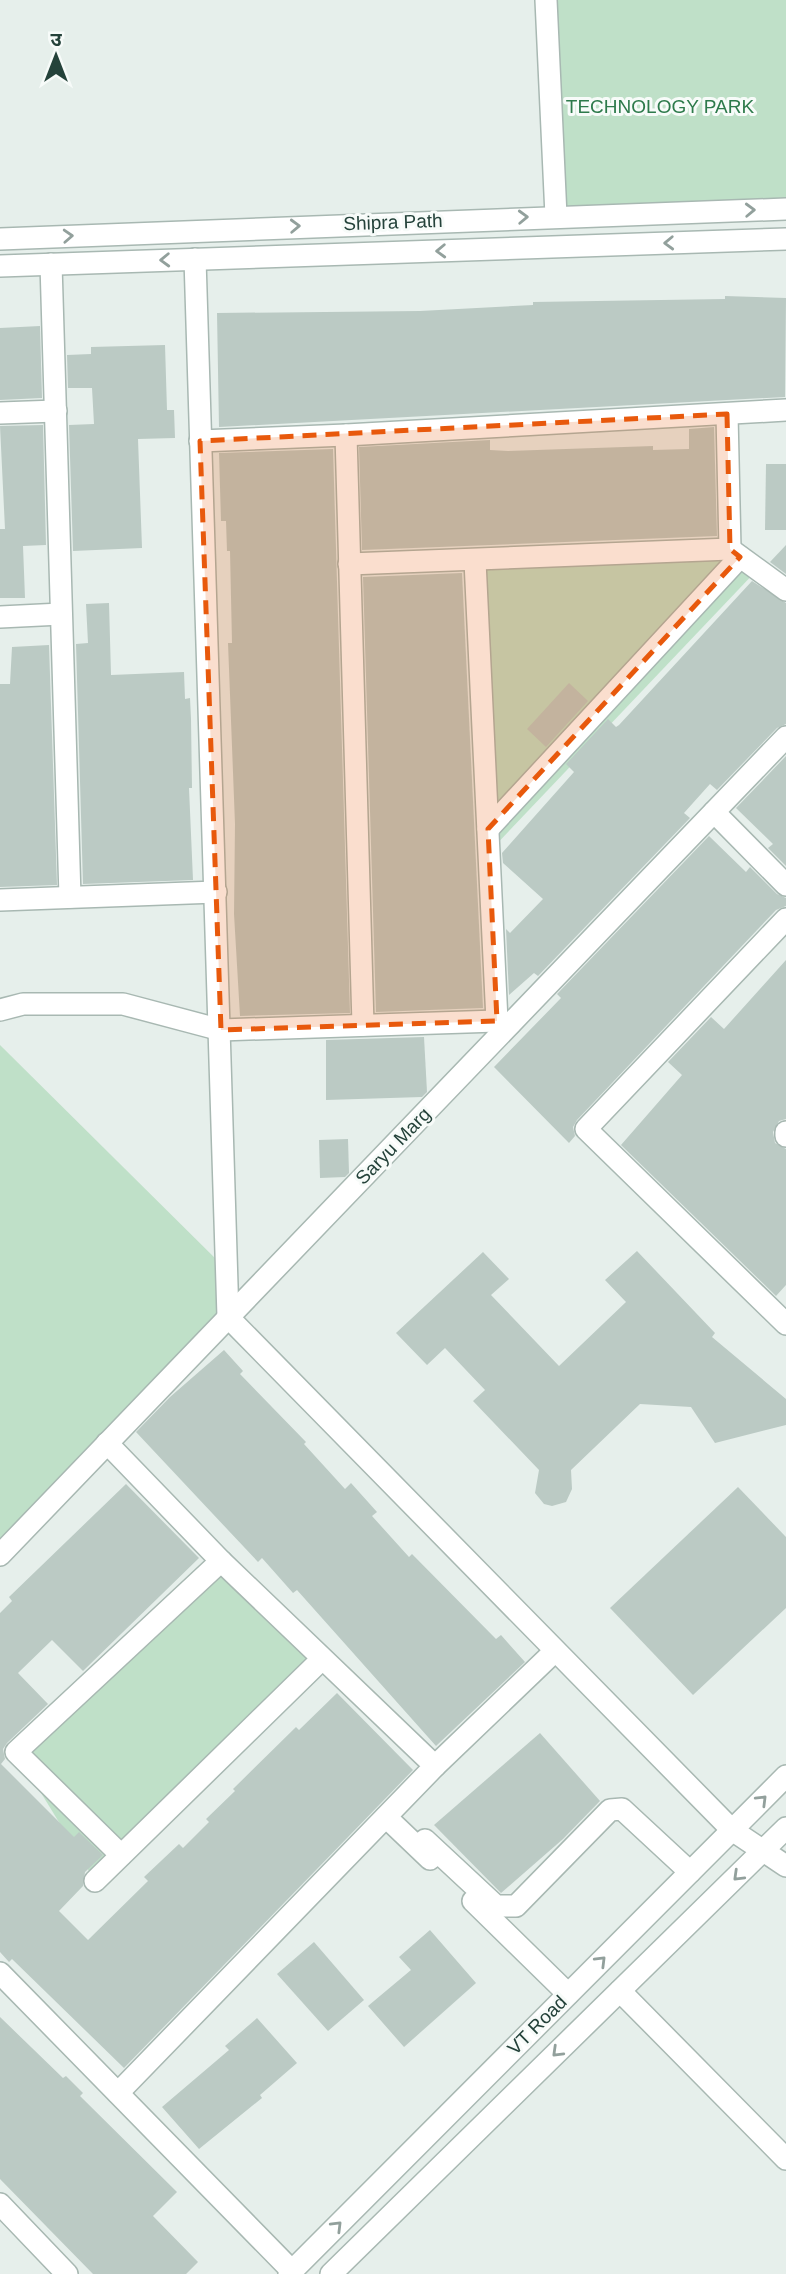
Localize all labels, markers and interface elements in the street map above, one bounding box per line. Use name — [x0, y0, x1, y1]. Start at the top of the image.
north arrow — [21, 21, 91, 91]
text: उ — [50, 29, 62, 50]
park label: TECHNOLOGY PARK — [566, 96, 754, 117]
one-way arrow — [745, 202, 756, 218]
street label: Shipra Path — [343, 210, 443, 234]
one-way arrow — [518, 210, 529, 225]
one-way arrow — [290, 219, 301, 234]
one-way arrow — [63, 228, 74, 243]
one-way arrow — [663, 236, 674, 251]
one-way arrow — [436, 243, 446, 259]
one-way arrow — [159, 253, 170, 268]
street label: Saryu Marg — [351, 1103, 435, 1189]
one-way arrow — [754, 1795, 767, 1808]
one-way arrow — [733, 1868, 746, 1881]
one-way arrow — [593, 1956, 606, 1969]
street label: VT Road — [503, 1991, 571, 2059]
one-way arrow — [553, 2044, 566, 2057]
one-way arrow — [328, 2221, 341, 2234]

